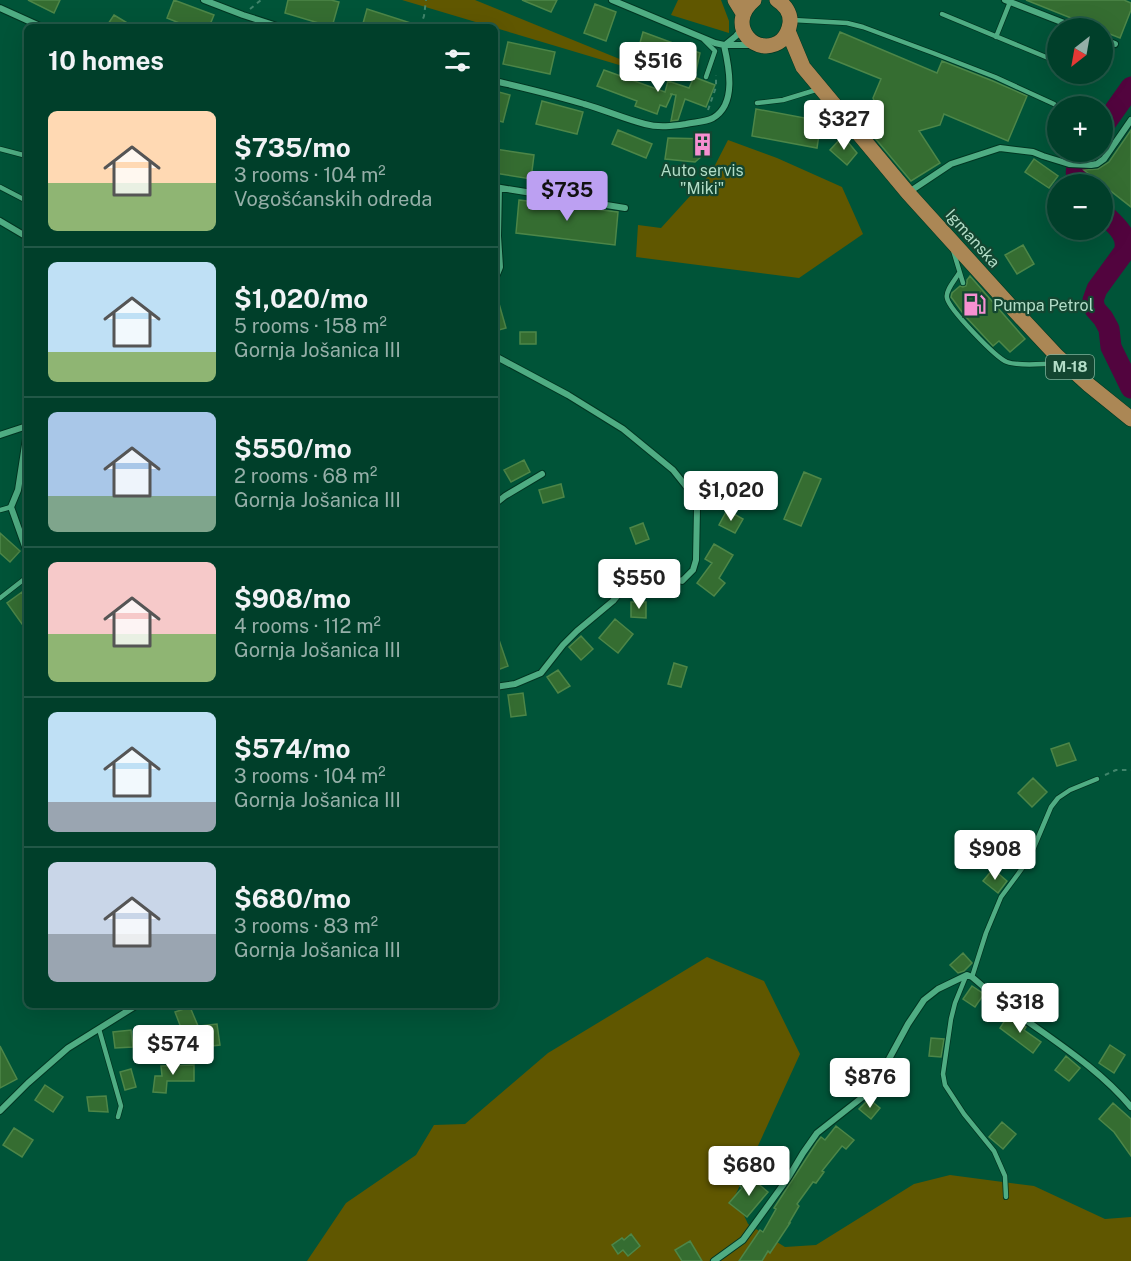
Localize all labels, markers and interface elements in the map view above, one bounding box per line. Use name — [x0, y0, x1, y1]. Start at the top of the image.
north arrow — [1047, 18, 1113, 84]
map controls — [1047, 18, 1113, 240]
pin: $516 — [622, 42, 694, 93]
icon: filters — [441, 44, 474, 77]
text: 10 homes — [48, 45, 164, 76]
text: $516 — [634, 49, 682, 73]
button: + — [1047, 96, 1113, 162]
pin: $327 — [808, 100, 880, 151]
text: $327 — [818, 107, 870, 131]
text: $735/mo — [234, 132, 351, 163]
building icon: Auto servis "Miki" — [689, 132, 715, 158]
icon: home — [96, 135, 168, 207]
place label: Auto servis "Miki" — [660, 161, 744, 198]
text: 3 rooms · 104 m² — [234, 163, 386, 187]
pin: $735 — [531, 171, 603, 222]
button: − — [1047, 174, 1113, 240]
text: $735 — [541, 178, 593, 202]
text: Vogošćanskih odreda — [234, 187, 432, 211]
street label: Igmanska — [942, 205, 1004, 271]
text: $1,020/mo — [234, 283, 368, 314]
icon: home — [96, 286, 168, 358]
fuel station icon: Pumpa Petrol — [962, 292, 988, 318]
place label: Pumpa Petrol — [993, 296, 1094, 315]
text: 5 rooms · 158 m² — [234, 314, 387, 338]
text: Gornja Jošanica III — [234, 338, 401, 362]
road number: M-18 — [1046, 355, 1094, 379]
text: $550/mo — [234, 433, 352, 464]
icon: home — [96, 436, 168, 508]
text: 2 rooms · 68 m² — [234, 464, 377, 488]
pin: $1,020 — [682, 471, 780, 522]
text: $1,020 — [698, 478, 764, 502]
text: Gornja Jošanica III — [234, 488, 401, 512]
pin: $550 — [603, 559, 675, 610]
text: $550 — [612, 566, 666, 590]
text: $908/mo — [234, 583, 351, 614]
icon: home — [96, 586, 168, 658]
text: 4 rooms · 112 m² — [234, 614, 381, 638]
text: Gornja Jošanica III — [234, 638, 401, 662]
text: $574/mo — [234, 733, 350, 764]
icon: home — [96, 736, 168, 808]
text: 3 rooms · 104 m² — [234, 764, 386, 788]
text: Gornja Jošanica III — [234, 788, 401, 812]
pin: $908 — [959, 830, 1031, 881]
text: $908 — [969, 837, 1021, 861]
text: $680/mo — [234, 883, 351, 914]
icon: home — [96, 886, 168, 958]
text: 3 rooms · 83 m² — [234, 914, 378, 938]
text: Gornja Jošanica III — [234, 938, 401, 962]
pin: $318 — [984, 983, 1056, 1034]
text: $318 — [996, 990, 1044, 1014]
pin: $574 — [137, 1025, 209, 1076]
text: $574 — [147, 1032, 199, 1056]
pin: $876 — [834, 1058, 906, 1109]
text: $876 — [844, 1065, 896, 1089]
pin: $680 — [713, 1146, 785, 1197]
text: $680 — [722, 1153, 776, 1177]

